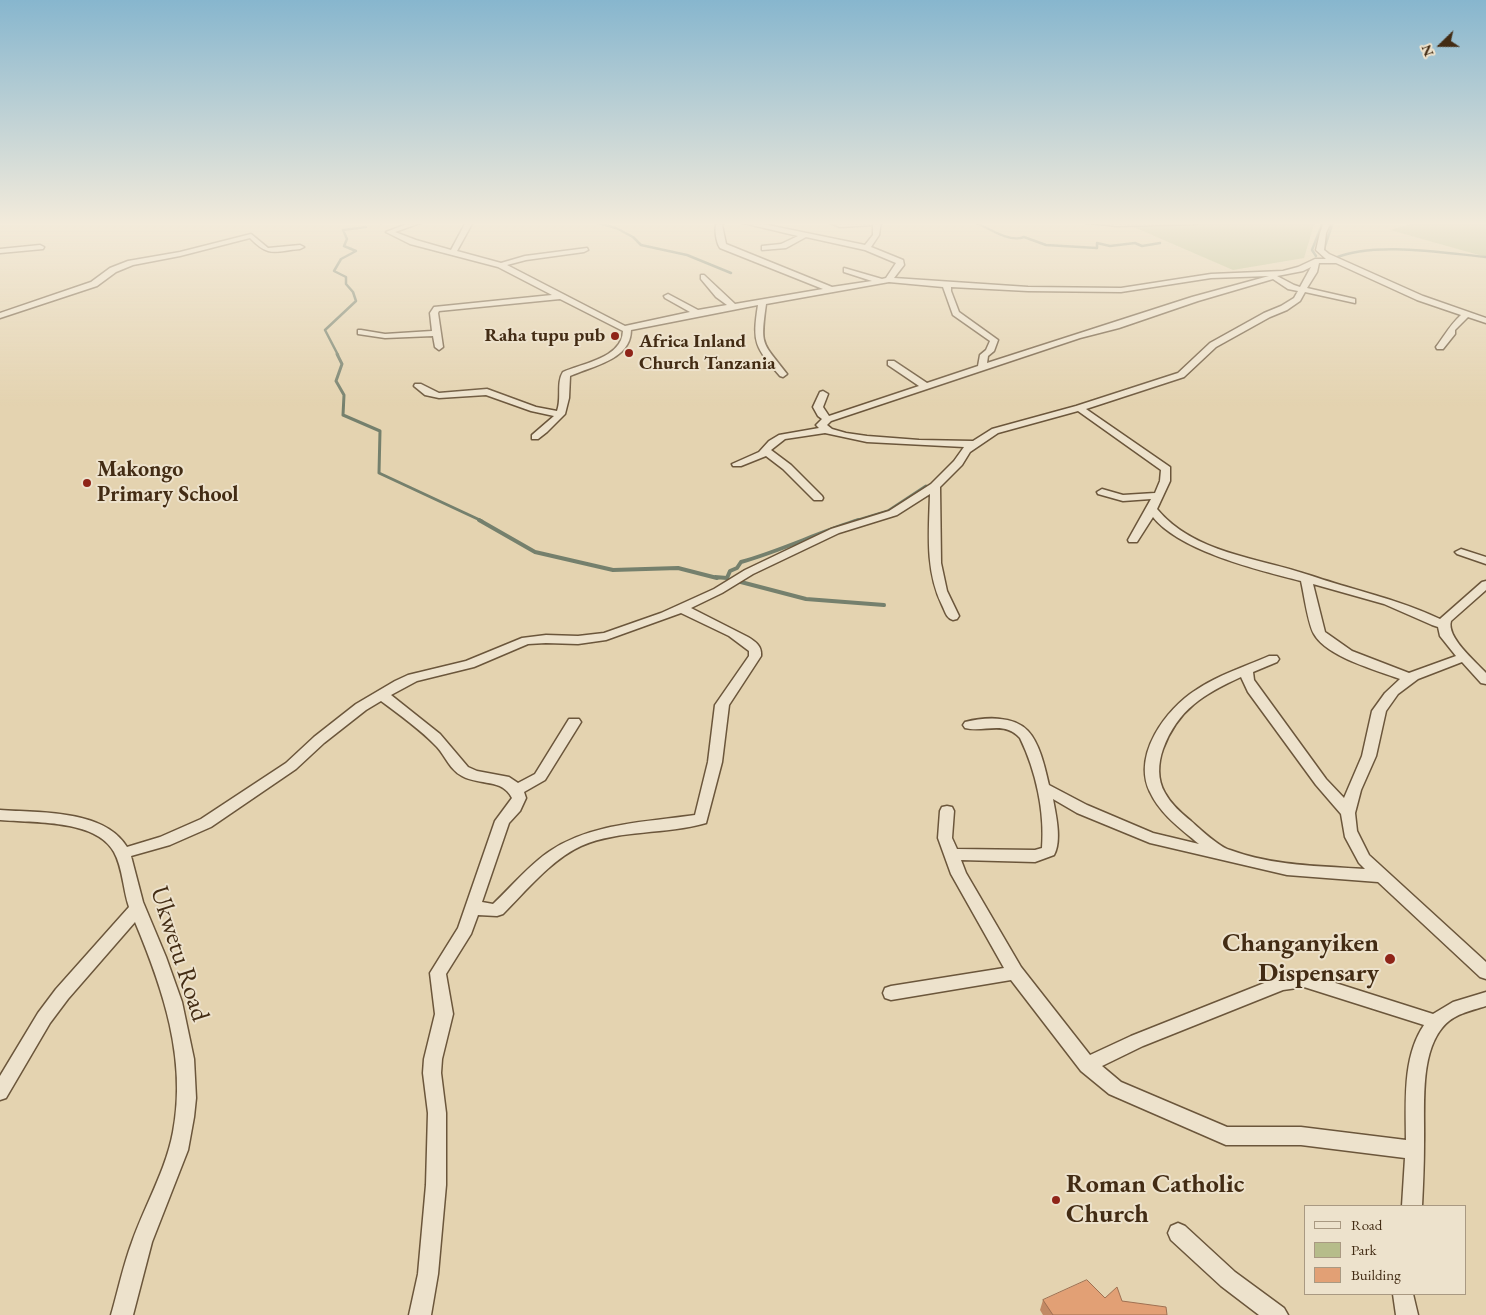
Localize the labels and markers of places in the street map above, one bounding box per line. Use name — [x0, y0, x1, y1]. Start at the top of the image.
place label: Raha tupu pub — [485, 325, 605, 347]
marker: Raha tupu pub — [609, 330, 621, 342]
place label: Africa Inland Church Tanzania — [639, 331, 776, 375]
marker: Africa Inland Church Tanzania — [623, 347, 635, 359]
place label: Makongo Primary School — [97, 457, 239, 508]
marker: Makongo Primary School — [81, 477, 93, 489]
place label: Changanyiken Dispensary — [1222, 928, 1379, 990]
marker: Changanyiken Dispensary — [1383, 952, 1397, 966]
place label: Roman Catholic Church — [1066, 1169, 1244, 1230]
marker: Roman Catholic Church — [1050, 1194, 1062, 1206]

